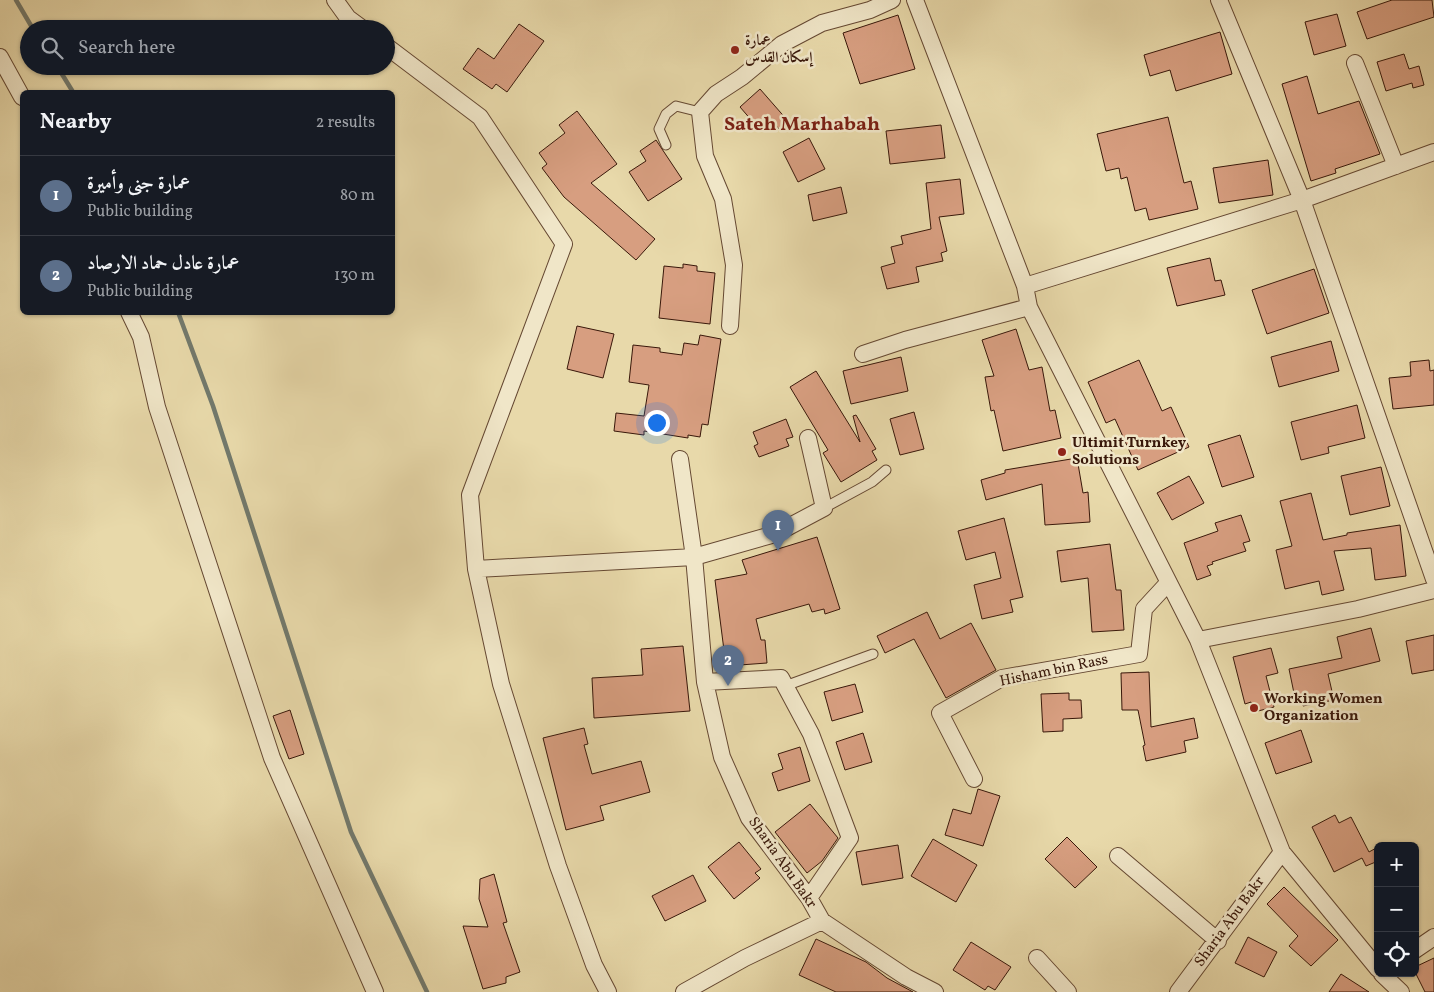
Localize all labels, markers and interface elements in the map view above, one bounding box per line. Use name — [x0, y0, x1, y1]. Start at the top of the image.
search box — [20, 20, 395, 75]
place label: عمارة إسكان القدس — [745, 31, 814, 69]
icon: search — [38, 34, 66, 62]
text: Search here — [78, 35, 175, 61]
marker: عمارة إسكان القدس — [729, 44, 741, 56]
text: Nearby — [40, 108, 111, 137]
district label: Sateh Marhabah — [724, 111, 880, 139]
text: 2 results — [316, 112, 375, 134]
text: عمارة جنى وأميرة — [87, 171, 190, 197]
text: 1 — [53, 185, 59, 207]
text: 80 m — [340, 185, 375, 207]
text: Public building — [87, 201, 193, 223]
text: عمارة عادل حماد الارصاد — [87, 251, 239, 277]
text: 2 — [52, 265, 60, 287]
text: 130 m — [334, 265, 375, 287]
text: Public building — [87, 281, 193, 303]
your location — [644, 410, 670, 436]
place label: Ultimit Turnkey Solutions — [1072, 433, 1187, 471]
marker: Ultimit Turnkey Solutions — [1056, 446, 1068, 458]
pin: 1 — [762, 510, 794, 551]
pin: 2 — [712, 645, 744, 686]
street label: Hisham bin Rass — [998, 649, 1110, 693]
place label: Working Women Organization — [1264, 689, 1383, 727]
marker: Working Women Organization — [1248, 702, 1260, 714]
street label: Sharia Abu Bakr — [743, 813, 821, 913]
map controls — [1374, 842, 1419, 977]
button: + — [1374, 842, 1419, 887]
street label: Sharia Abu Bakr — [1190, 872, 1270, 972]
button: − — [1374, 887, 1419, 932]
button: locate — [1374, 932, 1419, 977]

